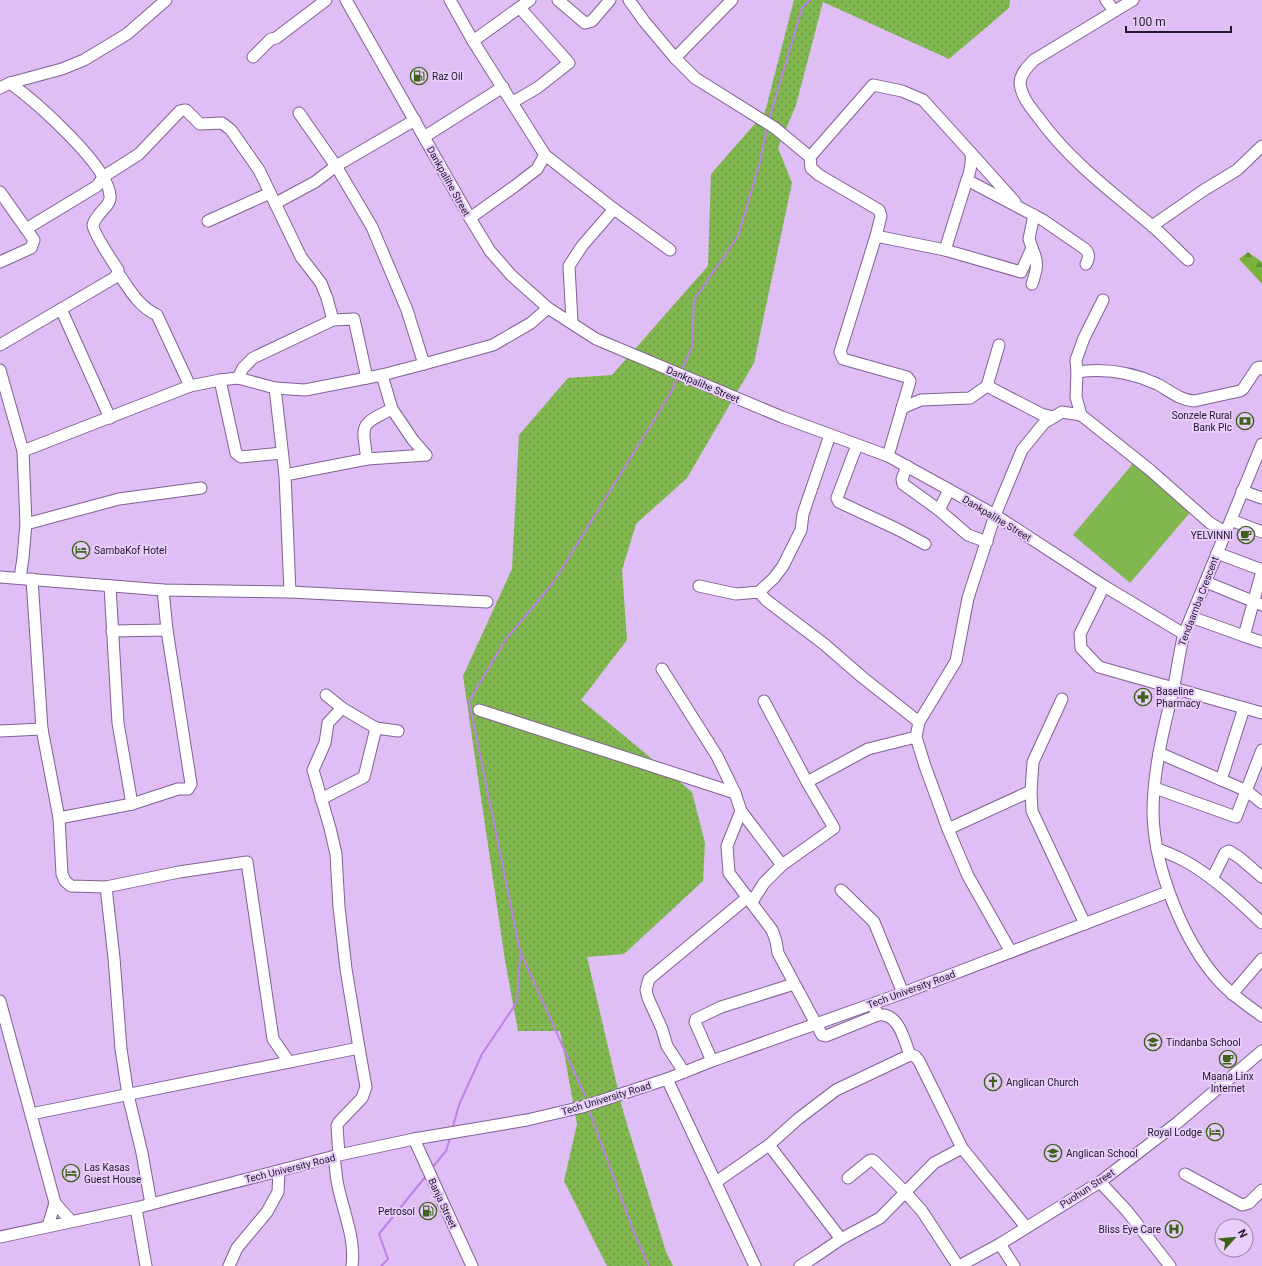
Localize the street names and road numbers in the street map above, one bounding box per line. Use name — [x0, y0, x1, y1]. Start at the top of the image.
street label: Dankpalihe Street — [425, 144, 472, 218]
street label: Dankpalihe Street — [665, 364, 741, 405]
street label: Dankpalihe Street — [960, 494, 1033, 543]
street label: Tendaamba Crescent — [1176, 555, 1221, 647]
street label: Tech University Road — [866, 968, 957, 1011]
street label: Tech University Road — [560, 1080, 652, 1117]
street label: Tech University Road — [244, 1152, 337, 1185]
street label: Puohun Street — [1058, 1167, 1117, 1210]
street label: Banja Street — [426, 1176, 459, 1230]

